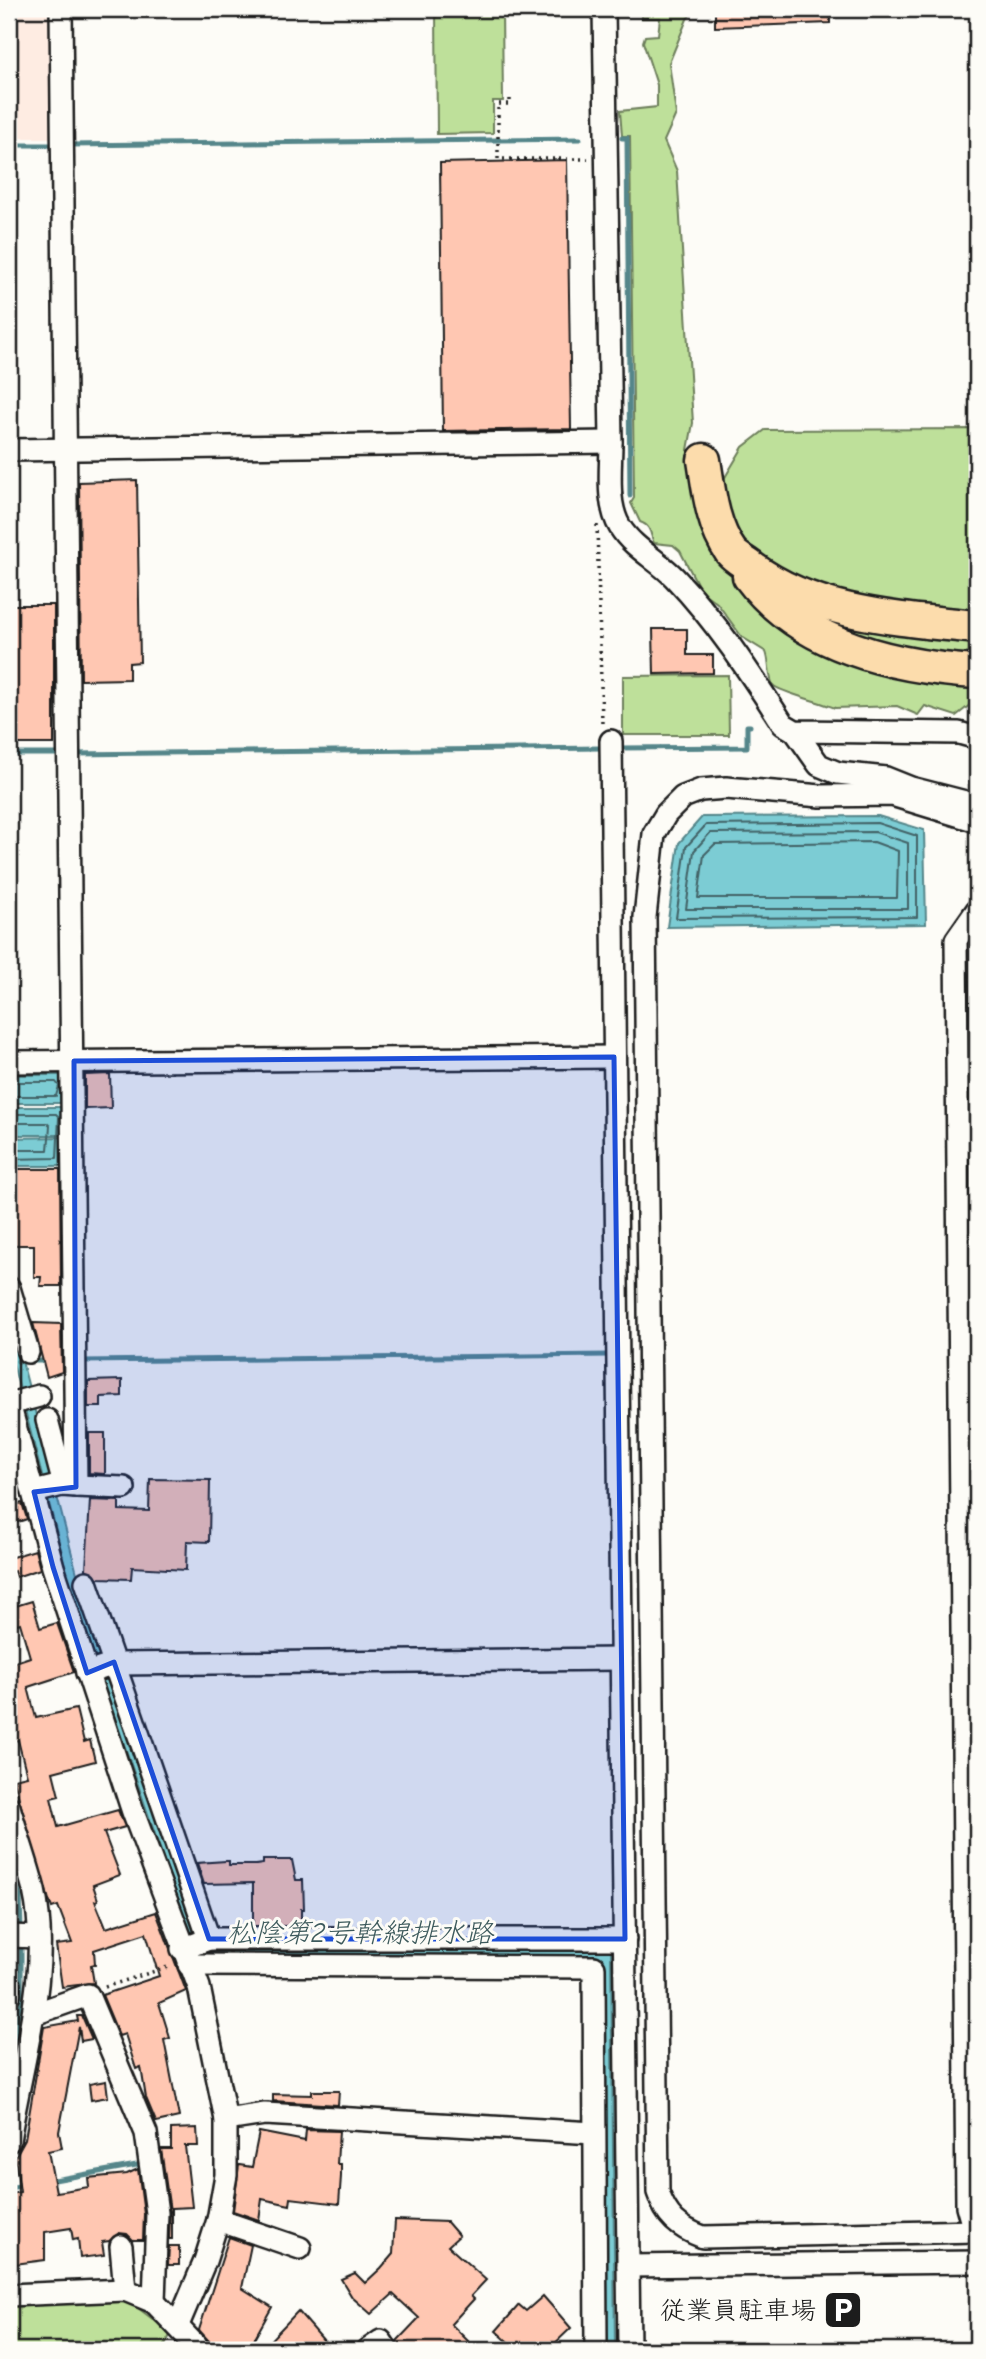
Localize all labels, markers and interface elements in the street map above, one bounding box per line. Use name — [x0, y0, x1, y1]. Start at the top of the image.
water label: 松陰第2号幹線排水路 — [227, 1917, 495, 1949]
parking icon: 従業員駐車場 — [822, 2289, 864, 2331]
place label: 従業員駐車場 — [660, 2296, 816, 2326]

